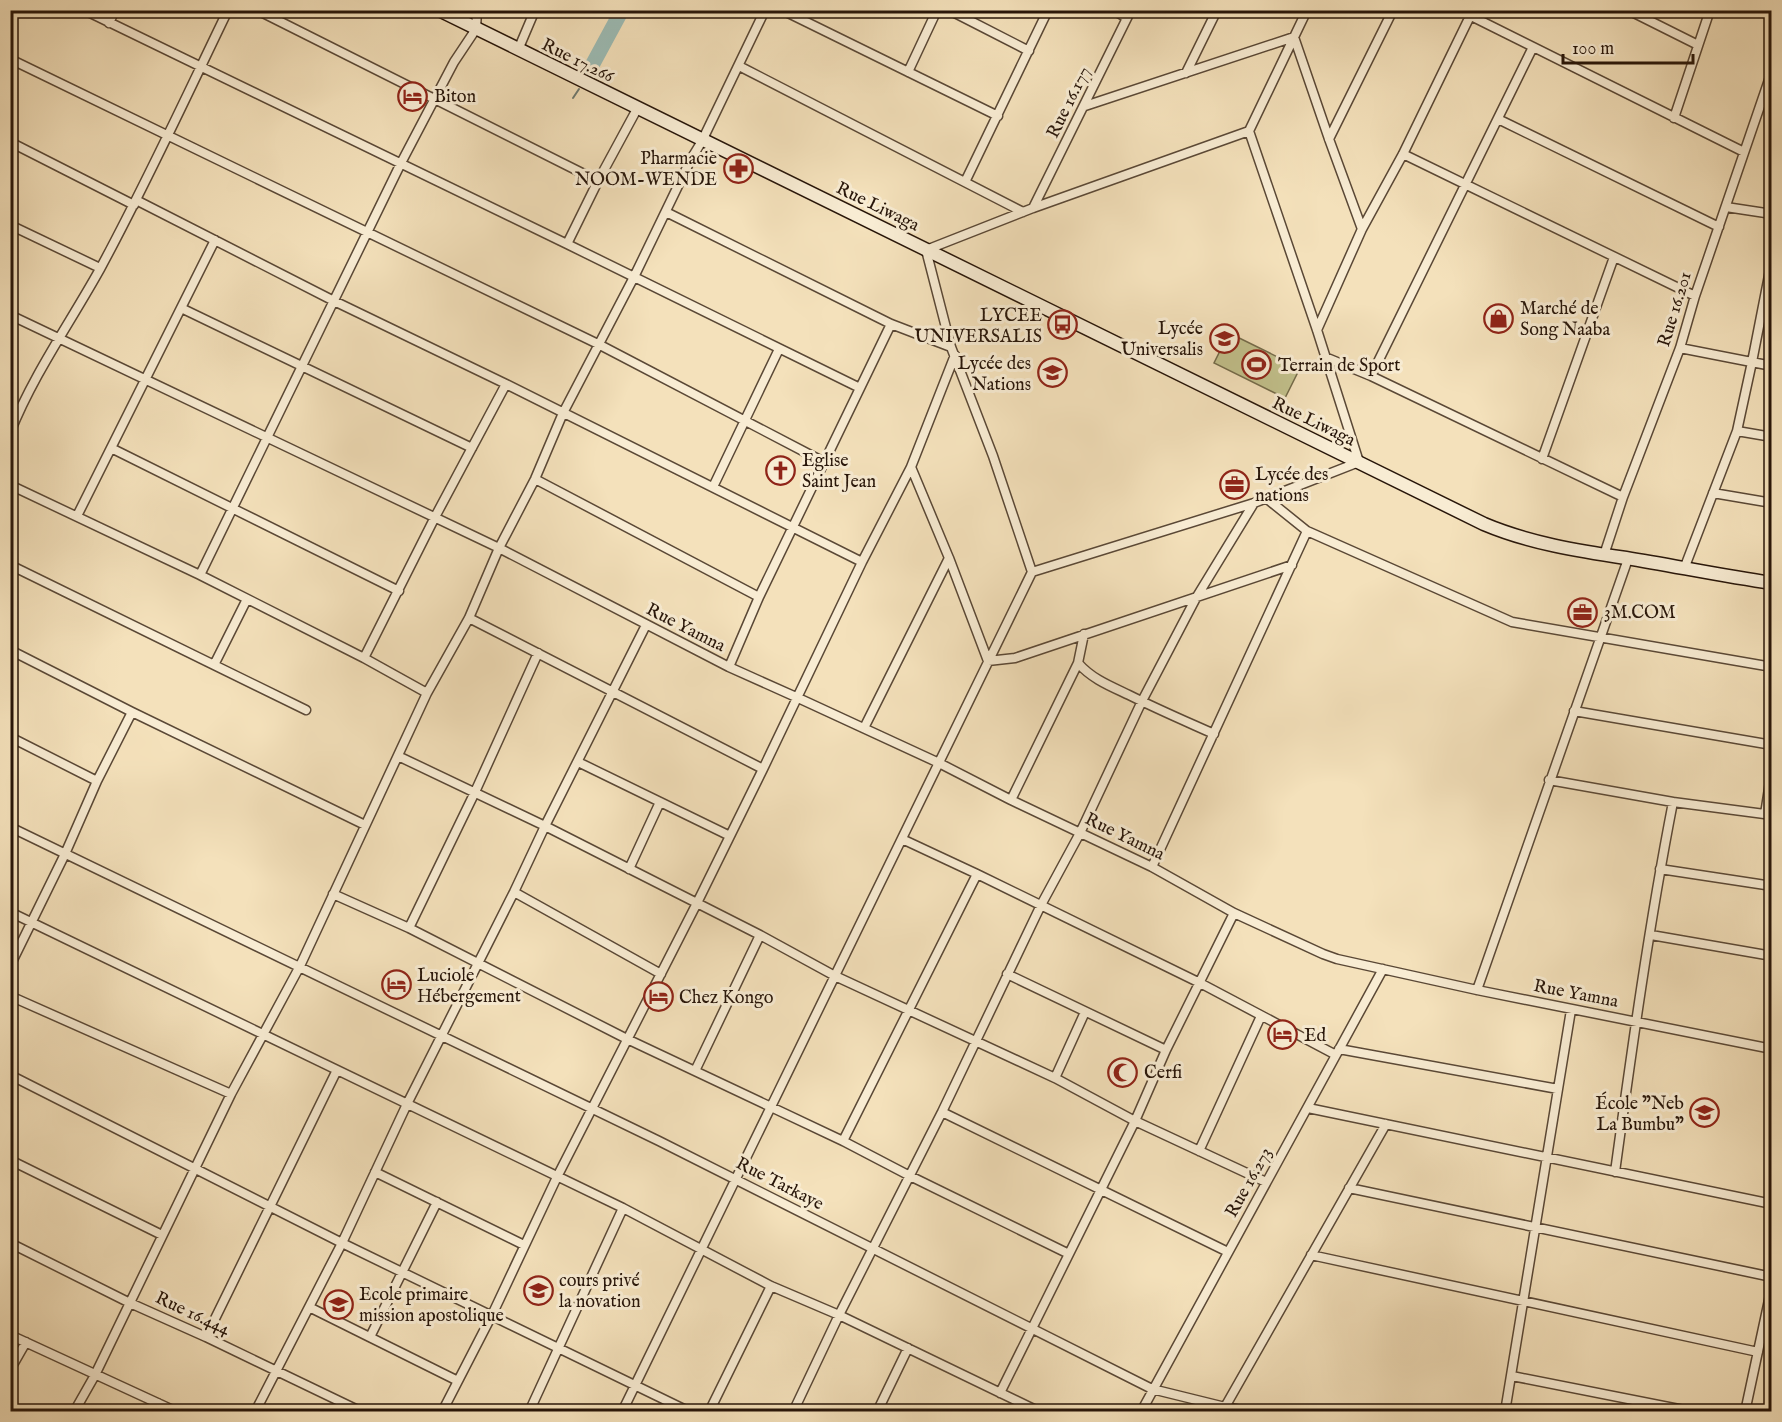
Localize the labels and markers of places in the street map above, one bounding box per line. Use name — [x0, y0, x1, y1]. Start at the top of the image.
hotel icon: Biton — [397, 80, 429, 112]
place label: Biton — [434, 86, 476, 109]
place label: Pharmacie NOOM-WENDE — [575, 148, 717, 192]
pharmacy icon: Pharmacie NOOM-WENDE — [722, 152, 754, 184]
place label: Marché de Song Naaba — [1520, 298, 1610, 342]
shop icon: Marché de Song Naaba — [1483, 302, 1515, 334]
place label: LYCEE UNIVERSALIS — [914, 305, 1042, 349]
bus stop icon: LYCEE UNIVERSALIS — [1047, 309, 1079, 341]
place label: Lycée Universalis — [1121, 318, 1203, 362]
school or university icon: Lycée Universalis — [1208, 322, 1240, 354]
sports icon: Terrain de Sport — [1241, 349, 1273, 381]
place label: Lycée des Nations — [958, 353, 1031, 397]
place label: Terrain de Sport — [1278, 355, 1400, 378]
school or university icon: Lycée des Nations — [1036, 357, 1068, 389]
place label: Eglise Saint Jean — [802, 450, 876, 494]
church icon: Eglise Saint Jean — [765, 454, 797, 486]
place label: Lycée des nations — [1255, 464, 1328, 508]
office icon: Lycée des nations — [1218, 468, 1250, 500]
office icon: 3M.COM — [1567, 596, 1599, 628]
place label: 3M.COM — [1604, 602, 1676, 625]
place label: Luciole Hébergement — [417, 965, 521, 1009]
hotel icon: Luciole Hébergement — [380, 969, 412, 1001]
hotel icon: Chez Kongo — [642, 981, 674, 1013]
place label: Chez Kongo — [679, 987, 774, 1010]
hotel icon: Ed — [1267, 1019, 1299, 1051]
place label: Ed — [1304, 1025, 1326, 1048]
mosque icon: Cerfi — [1107, 1056, 1139, 1088]
place label: Cerfi — [1144, 1062, 1182, 1085]
place label: École "Neb La Bumbu" — [1595, 1091, 1684, 1137]
school or university icon: École "Neb La Bumbu" — [1689, 1097, 1721, 1129]
place label: cours privé la novation — [559, 1270, 641, 1314]
school or university icon: cours privé la novation — [522, 1274, 554, 1306]
place label: Ecole primaire mission apostolique — [359, 1284, 504, 1328]
school or university icon: Ecole primaire mission apostolique — [322, 1288, 354, 1320]

